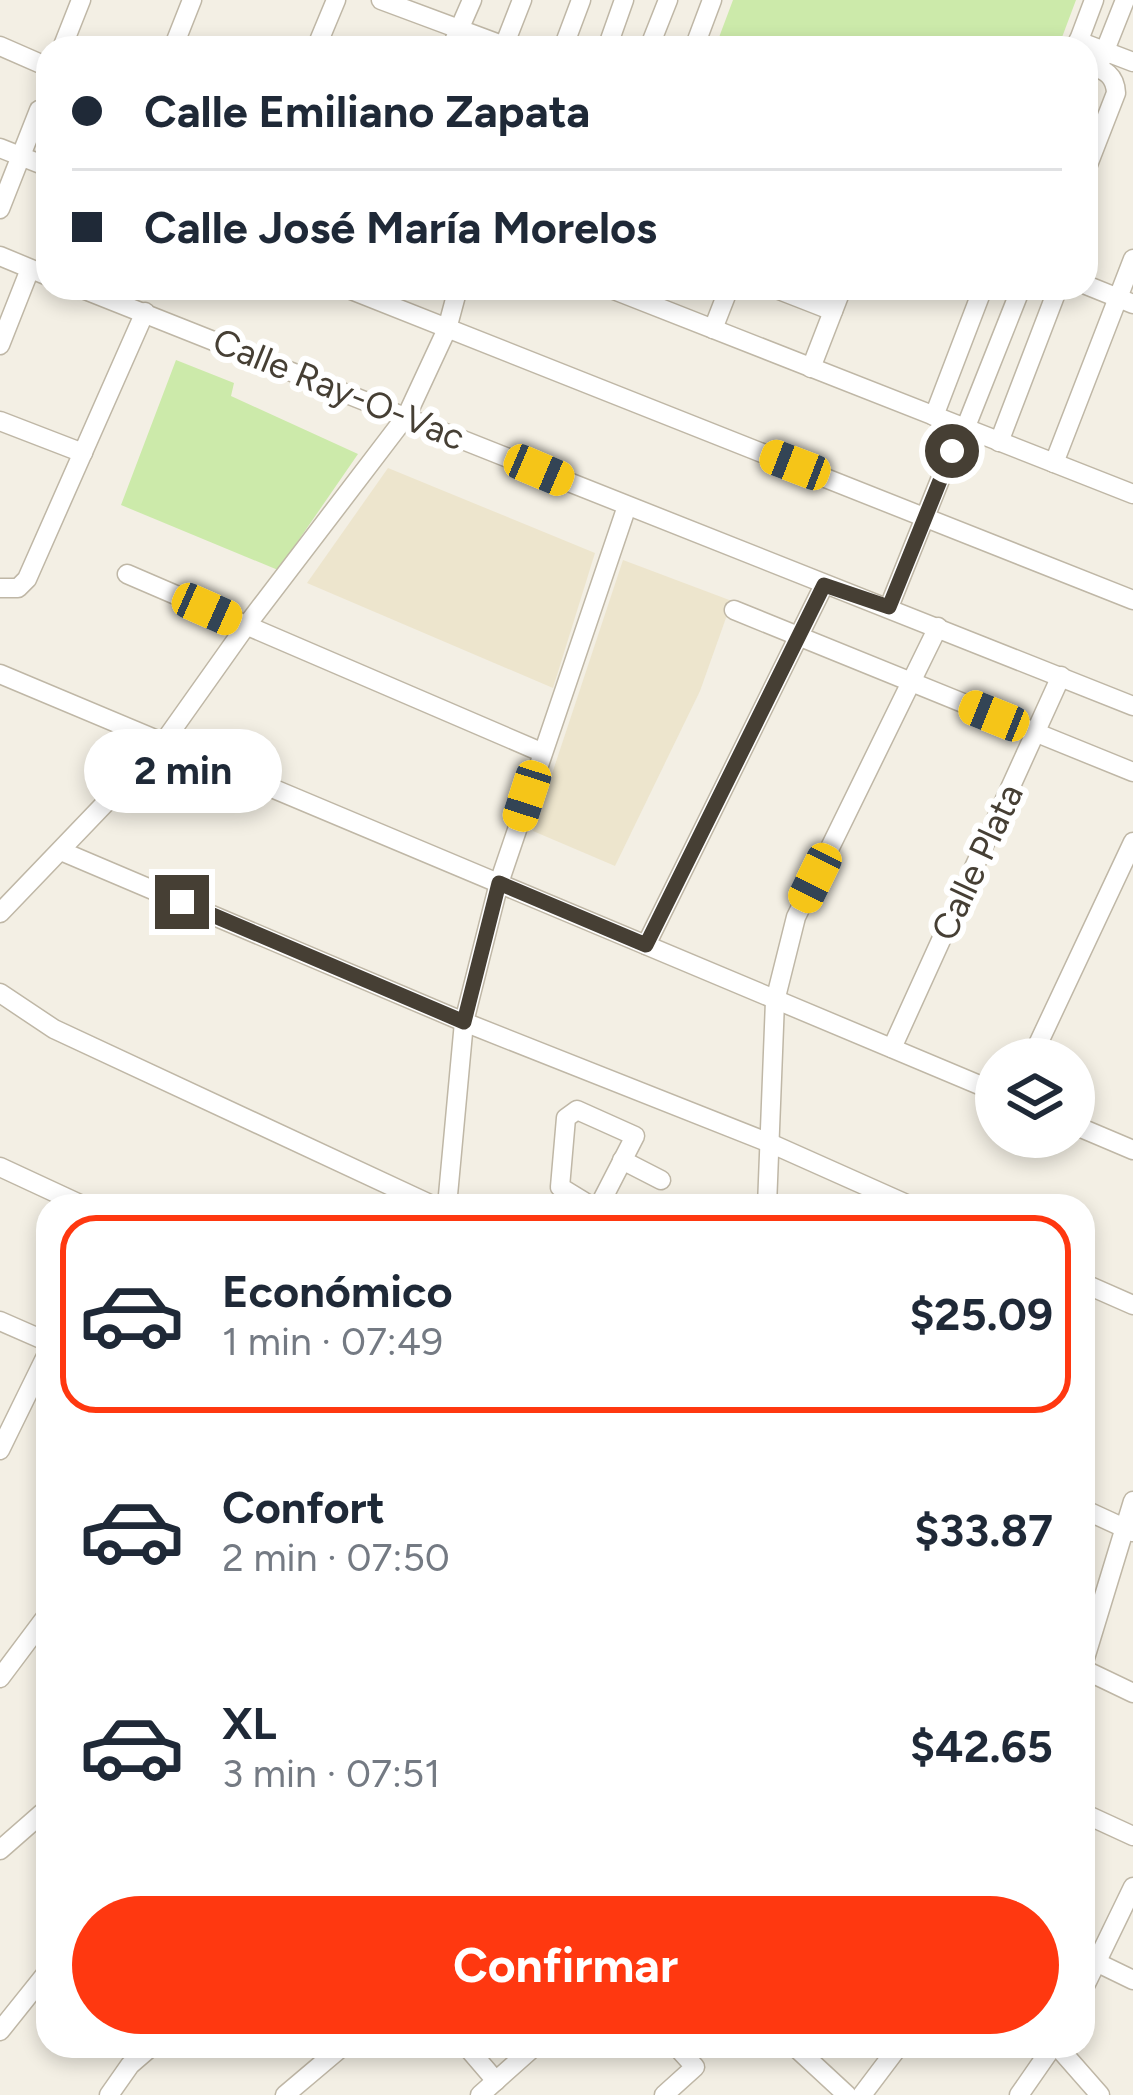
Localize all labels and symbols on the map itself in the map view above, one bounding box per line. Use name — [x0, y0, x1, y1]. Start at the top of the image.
street label: Calle Ray-O-Vac — [207, 319, 471, 459]
route start — [925, 424, 979, 478]
car — [755, 435, 835, 495]
car — [499, 439, 579, 501]
car — [167, 578, 247, 640]
car — [954, 686, 1034, 746]
callout: 2 min — [83, 728, 281, 812]
car — [499, 756, 555, 836]
street label: Calle Plata — [922, 777, 1032, 947]
car — [783, 838, 847, 918]
route end — [155, 875, 209, 929]

